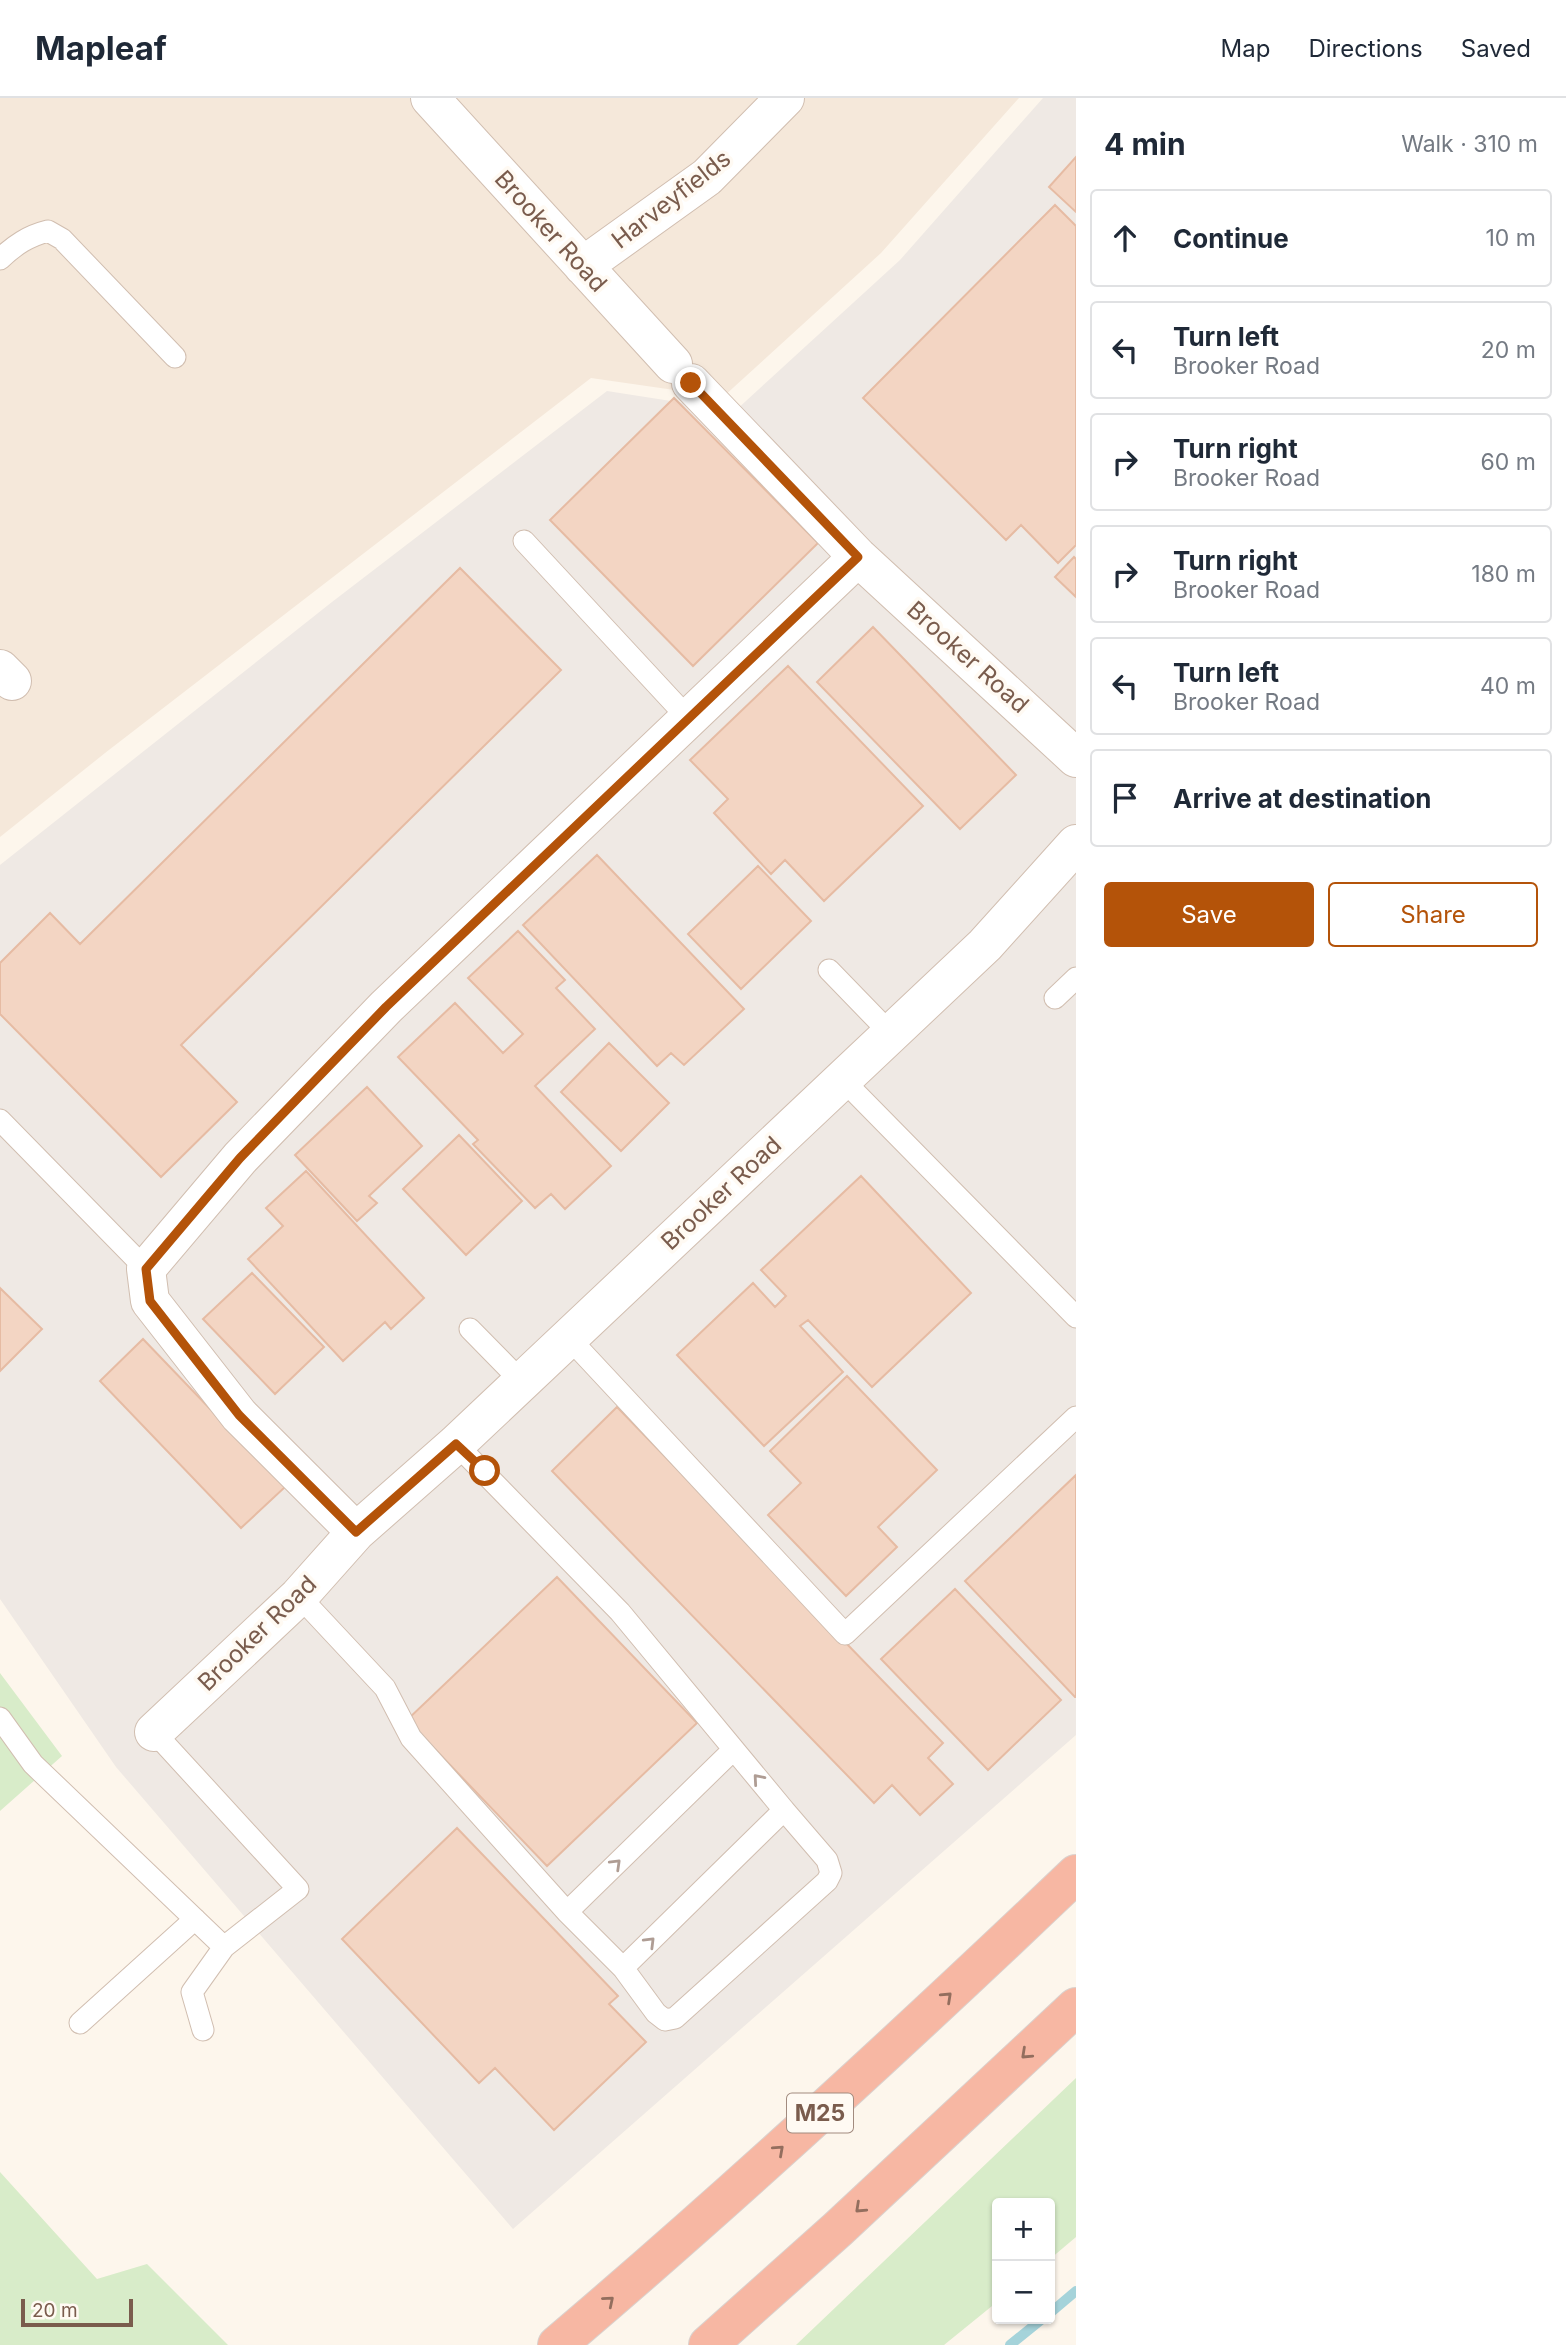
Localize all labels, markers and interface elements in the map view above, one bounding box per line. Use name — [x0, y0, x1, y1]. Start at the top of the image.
text: Mapleaf — [35, 28, 167, 68]
text: Map — [1221, 34, 1270, 63]
text: Directions — [1308, 34, 1423, 63]
text: Saved — [1461, 34, 1531, 63]
text: 4 min — [1104, 126, 1186, 162]
text: Walk · 310 m — [1401, 130, 1538, 158]
street label: Harveyfields — [606, 144, 736, 254]
street label: Brooker Road — [489, 164, 613, 298]
icon: ahead — [1106, 219, 1144, 257]
text: Continue — [1173, 223, 1289, 254]
text: 10 m — [1486, 224, 1536, 252]
text: Turn left — [1173, 321, 1279, 352]
icon: left — [1106, 331, 1144, 369]
text: 20 m — [1481, 336, 1536, 364]
text: Brooker Road — [1173, 352, 1320, 380]
route end — [675, 367, 706, 398]
text: Turn right — [1173, 433, 1298, 464]
icon: right — [1106, 443, 1144, 481]
text: 60 m — [1481, 448, 1536, 476]
text: Brooker Road — [1173, 464, 1320, 492]
text: Turn right — [1173, 545, 1298, 576]
icon: right — [1106, 555, 1144, 593]
text: 180 m — [1471, 560, 1536, 588]
text: Brooker Road — [1173, 576, 1320, 604]
street label: Brooker Road — [901, 595, 1035, 719]
text: Turn left — [1173, 657, 1279, 688]
icon: left — [1106, 667, 1144, 705]
text: 40 m — [1480, 672, 1536, 700]
text: Brooker Road — [1173, 688, 1320, 716]
icon: arrive — [1106, 779, 1144, 817]
text: Arrive at destination — [1173, 783, 1432, 814]
button: Save — [1104, 882, 1314, 947]
button: Share — [1328, 882, 1538, 947]
street label: Brooker Road — [655, 1130, 787, 1256]
route start — [469, 1455, 500, 1486]
street label: Brooker Road — [192, 1569, 322, 1697]
one-way arrow — [754, 1775, 766, 1788]
one-way arrow — [608, 1860, 621, 1873]
one-way arrow — [642, 1937, 655, 1950]
one-way arrow — [939, 1992, 952, 2005]
one-way arrow — [1021, 2045, 1034, 2058]
road number: M25 — [787, 2094, 853, 2132]
one-way arrow — [771, 2146, 784, 2158]
map controls — [992, 2198, 1055, 2324]
button: + — [992, 2198, 1055, 2261]
one-way arrow — [855, 2200, 868, 2213]
button: − — [992, 2261, 1055, 2324]
scale bar — [21, 2296, 133, 2328]
one-way arrow — [600, 2297, 613, 2309]
text: 20 m — [32, 2299, 78, 2322]

